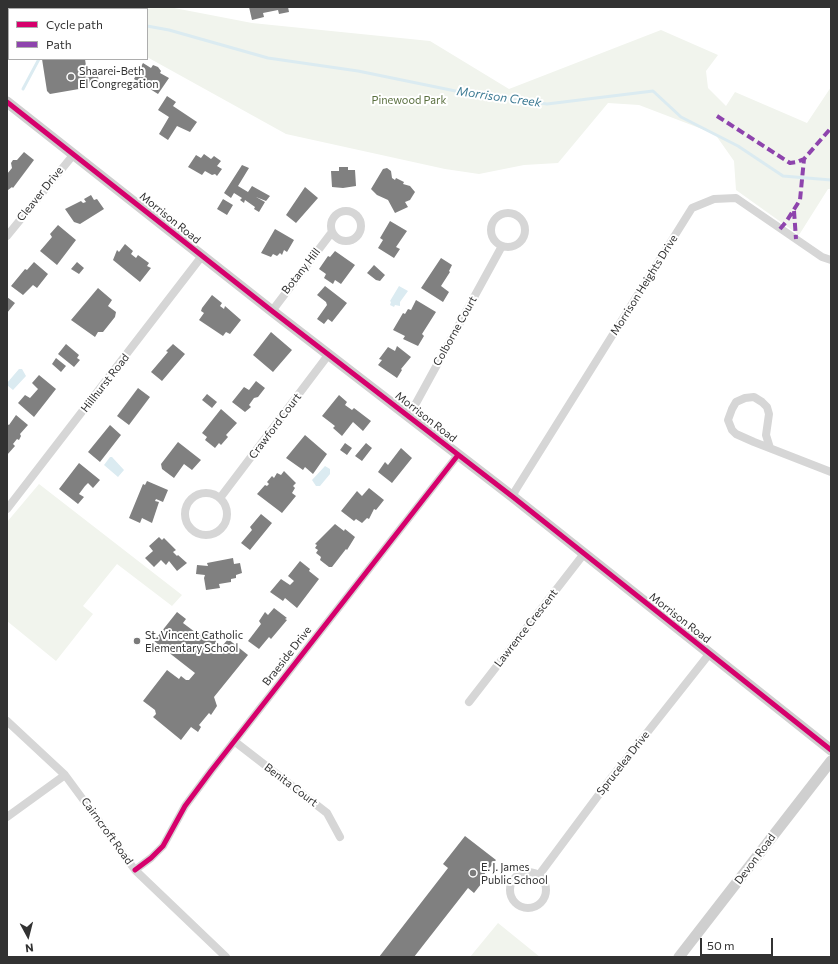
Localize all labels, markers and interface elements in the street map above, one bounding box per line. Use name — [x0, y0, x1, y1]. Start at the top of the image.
legend — [8, 8, 148, 60]
text: Cycle path — [46, 17, 103, 31]
text: Path — [46, 37, 72, 51]
place label: Shaarei-Beth El Congregation — [79, 64, 159, 90]
marker: Shaarei-Beth El Congregation — [66, 72, 76, 82]
water label: Morrison Creek — [456, 84, 542, 110]
park label: Pinewood Park — [372, 93, 446, 107]
street label: Cleaver Drive — [14, 164, 66, 224]
street label: Morrison Road — [137, 189, 203, 247]
street label: Morrison Heights Drive — [608, 232, 680, 338]
street label: Botany Hill — [279, 245, 323, 297]
street label: Colborne Court — [430, 294, 480, 368]
street label: Hillhurst Road — [78, 351, 132, 415]
street label: Morrison Road — [393, 389, 459, 445]
street label: Crawford Court — [246, 391, 304, 461]
street label: Lawrence Crescent — [492, 587, 560, 669]
street label: Morrison Road — [647, 590, 713, 646]
street label: Braeside Drive — [260, 624, 314, 688]
place label: St. Vincent Catholic Elementary School — [145, 628, 243, 654]
marker: St. Vincent Catholic Elementary School — [132, 636, 142, 646]
street label: Sprucelea Drive — [594, 728, 652, 798]
street label: Benita Court — [262, 761, 320, 809]
street label: Cairncroft Road — [78, 795, 136, 867]
street label: Devon Road — [732, 831, 778, 887]
place label: E. J. James Public School — [481, 860, 548, 886]
marker: E. J. James Public School — [468, 868, 478, 878]
north arrow — [8, 916, 48, 956]
scale bar — [702, 930, 775, 956]
text: 50 m — [707, 938, 735, 952]
text: N — [25, 941, 34, 955]

